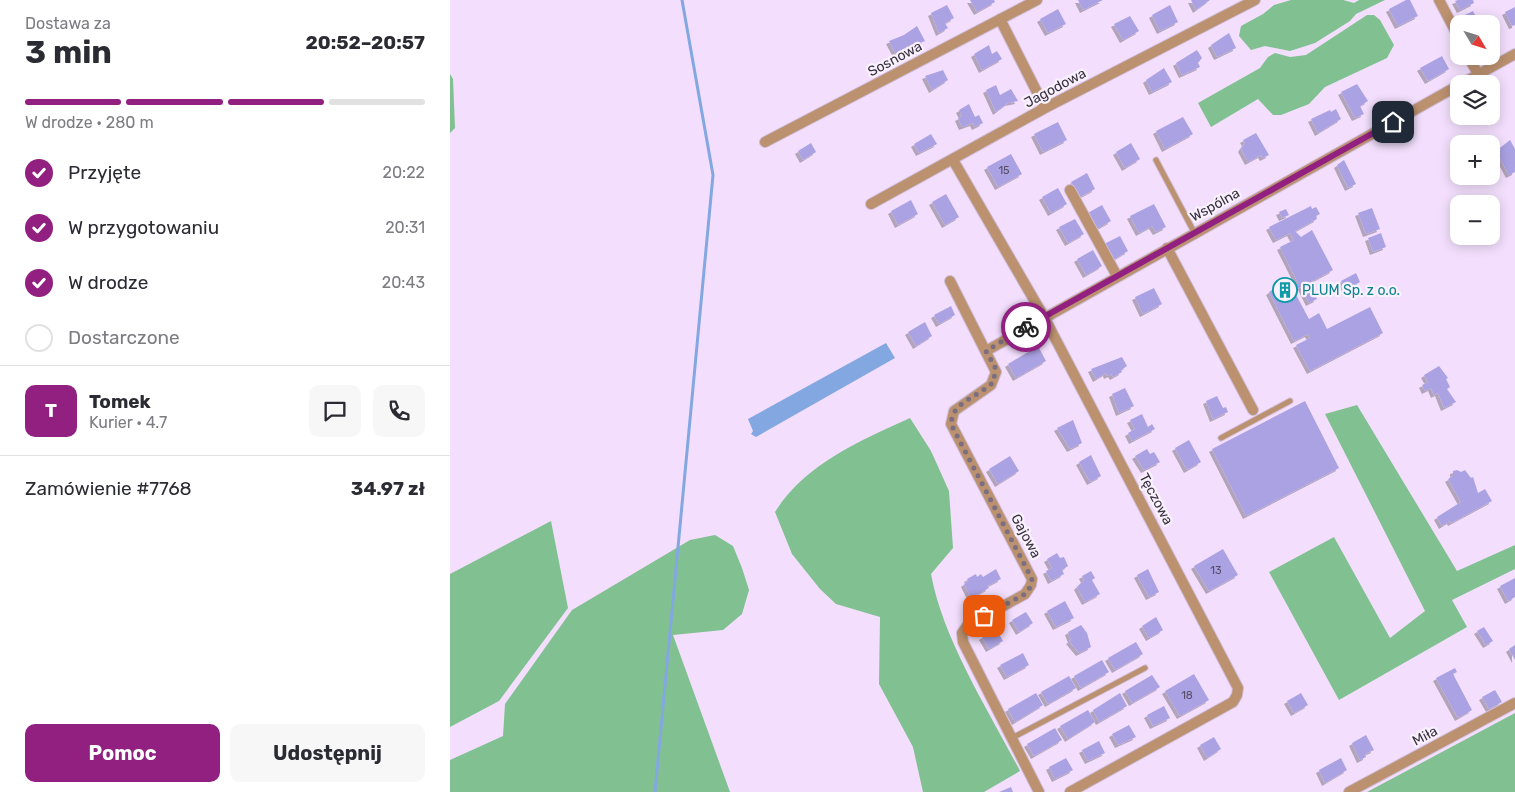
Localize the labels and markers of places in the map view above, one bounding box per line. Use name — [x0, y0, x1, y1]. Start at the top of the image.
pin — [1372, 101, 1414, 143]
building icon: PLUM Sp. z o.o. — [1272, 277, 1298, 303]
place label: PLUM Sp. z o.o. — [1302, 282, 1400, 299]
pin — [963, 595, 1005, 637]

